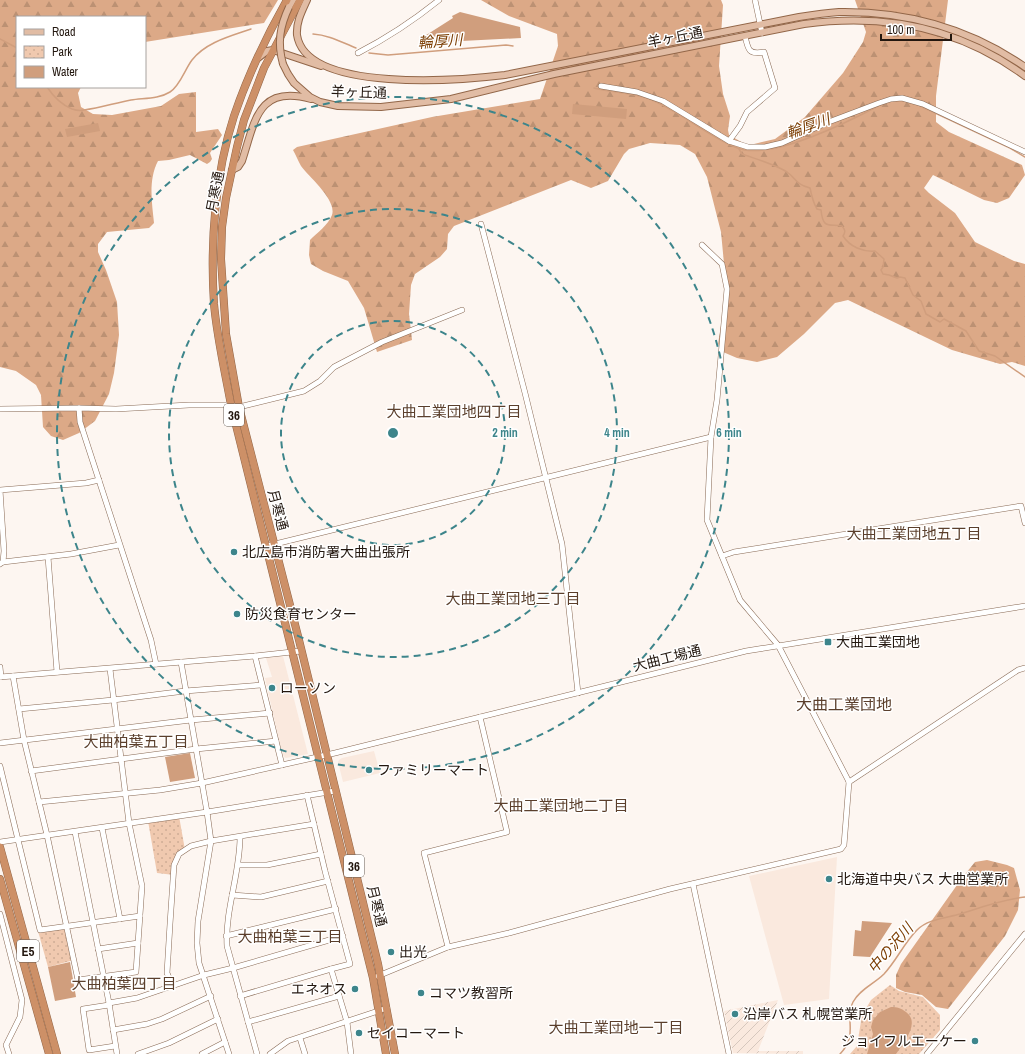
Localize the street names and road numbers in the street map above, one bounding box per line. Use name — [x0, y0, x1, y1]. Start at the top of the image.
street label: 羊ヶ丘通 — [646, 23, 704, 51]
street label: 羊ヶ丘通 — [331, 82, 387, 102]
street label: 月寒通 — [202, 170, 228, 214]
road number: 36 — [224, 404, 244, 426]
street label: 月寒通 — [264, 487, 292, 533]
street label: 大曲工場通 — [631, 641, 703, 675]
road number: 36 — [344, 855, 364, 877]
street label: 月寒通 — [363, 883, 391, 929]
road number: E5 — [17, 940, 39, 962]

